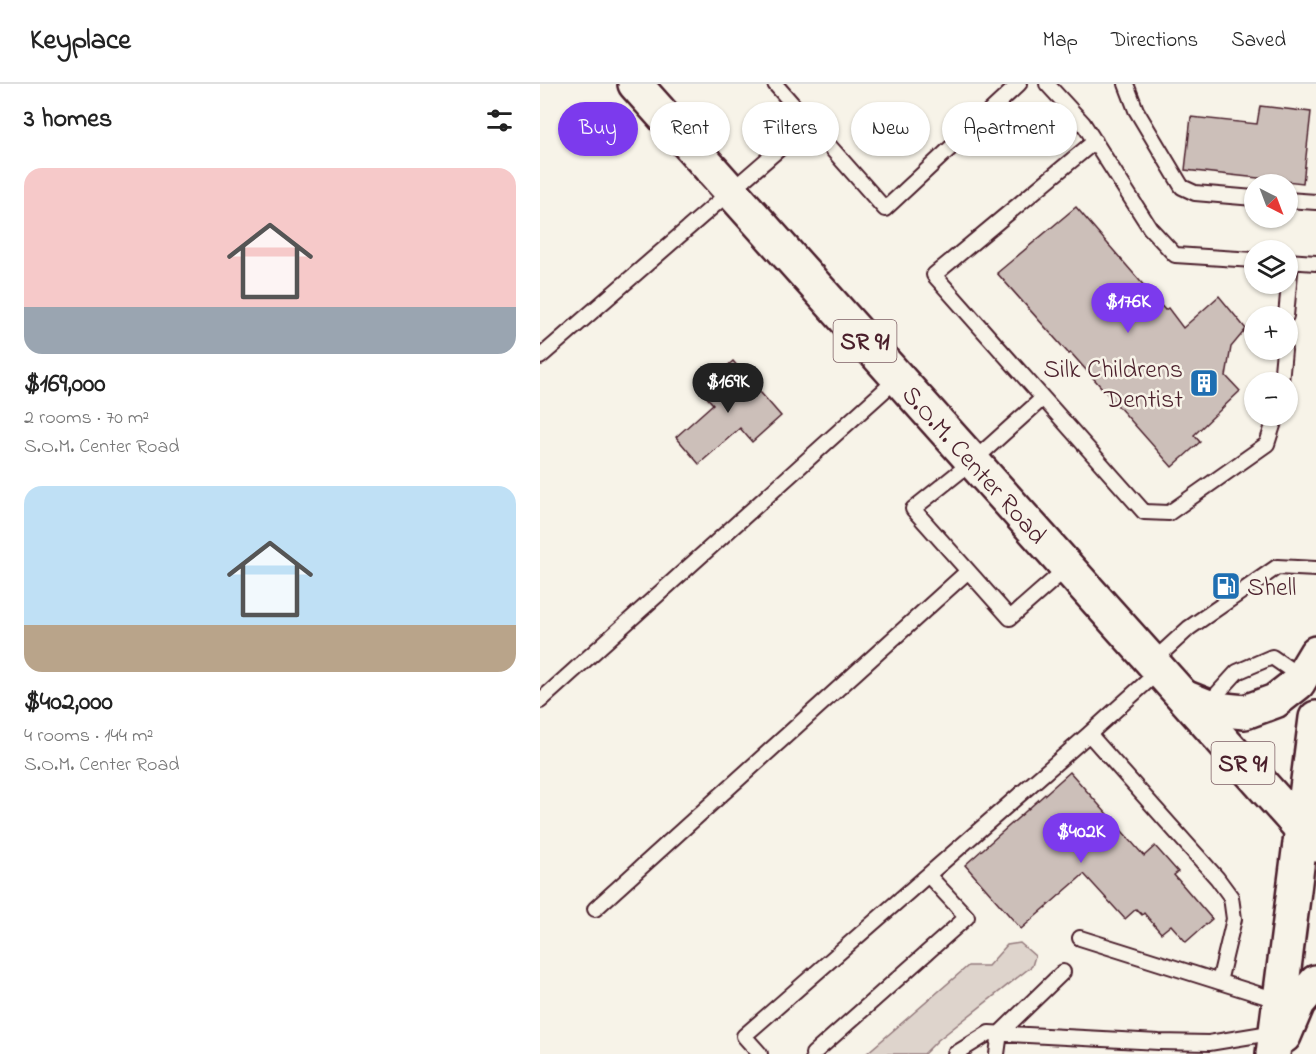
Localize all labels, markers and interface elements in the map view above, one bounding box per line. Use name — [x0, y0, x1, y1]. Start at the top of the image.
text: Keyplace — [30, 21, 131, 62]
text: Map — [1042, 26, 1078, 56]
text: Directions — [1111, 26, 1198, 56]
text: Saved — [1231, 26, 1286, 56]
text: 3 homes — [24, 101, 112, 139]
chip: Buy — [558, 102, 638, 156]
chip: Rent — [650, 102, 730, 156]
chip: Filters — [742, 102, 839, 156]
chip: New — [851, 102, 930, 156]
chip: Apartment — [942, 102, 1077, 156]
icon: filters — [483, 104, 516, 137]
north arrow — [1244, 174, 1298, 228]
map controls — [1244, 174, 1298, 426]
icon: home — [216, 207, 324, 315]
button: layers — [1244, 240, 1298, 294]
pin: $176K — [1086, 283, 1170, 334]
text: $176K — [1105, 288, 1151, 317]
button: + — [1244, 306, 1298, 360]
road number: SR 91 — [834, 320, 896, 362]
place label: Silk Childrens Dentist — [1043, 352, 1183, 420]
pin: $169K — [686, 363, 770, 414]
text: $169,000 — [24, 366, 105, 404]
building icon: Silk Childrens Dentist — [1188, 367, 1220, 399]
text: $169K — [707, 368, 749, 397]
button: − — [1244, 372, 1298, 426]
street label: S.O.M. Center Road — [891, 378, 1055, 554]
text: 2 rooms · 70 m² — [24, 404, 149, 433]
text: S.O.M. Center Road — [24, 433, 180, 462]
icon: home — [216, 525, 324, 633]
fuel station icon: Shell — [1210, 570, 1242, 602]
place label: Shell — [1247, 570, 1296, 608]
text: $402,000 — [24, 684, 113, 722]
text: 4 rooms · 144 m² — [24, 722, 154, 751]
road number: SR 91 — [1212, 742, 1274, 784]
text: S.O.M. Center Road — [24, 751, 180, 780]
pin: $402K — [1039, 813, 1123, 864]
text: $402K — [1057, 818, 1105, 847]

